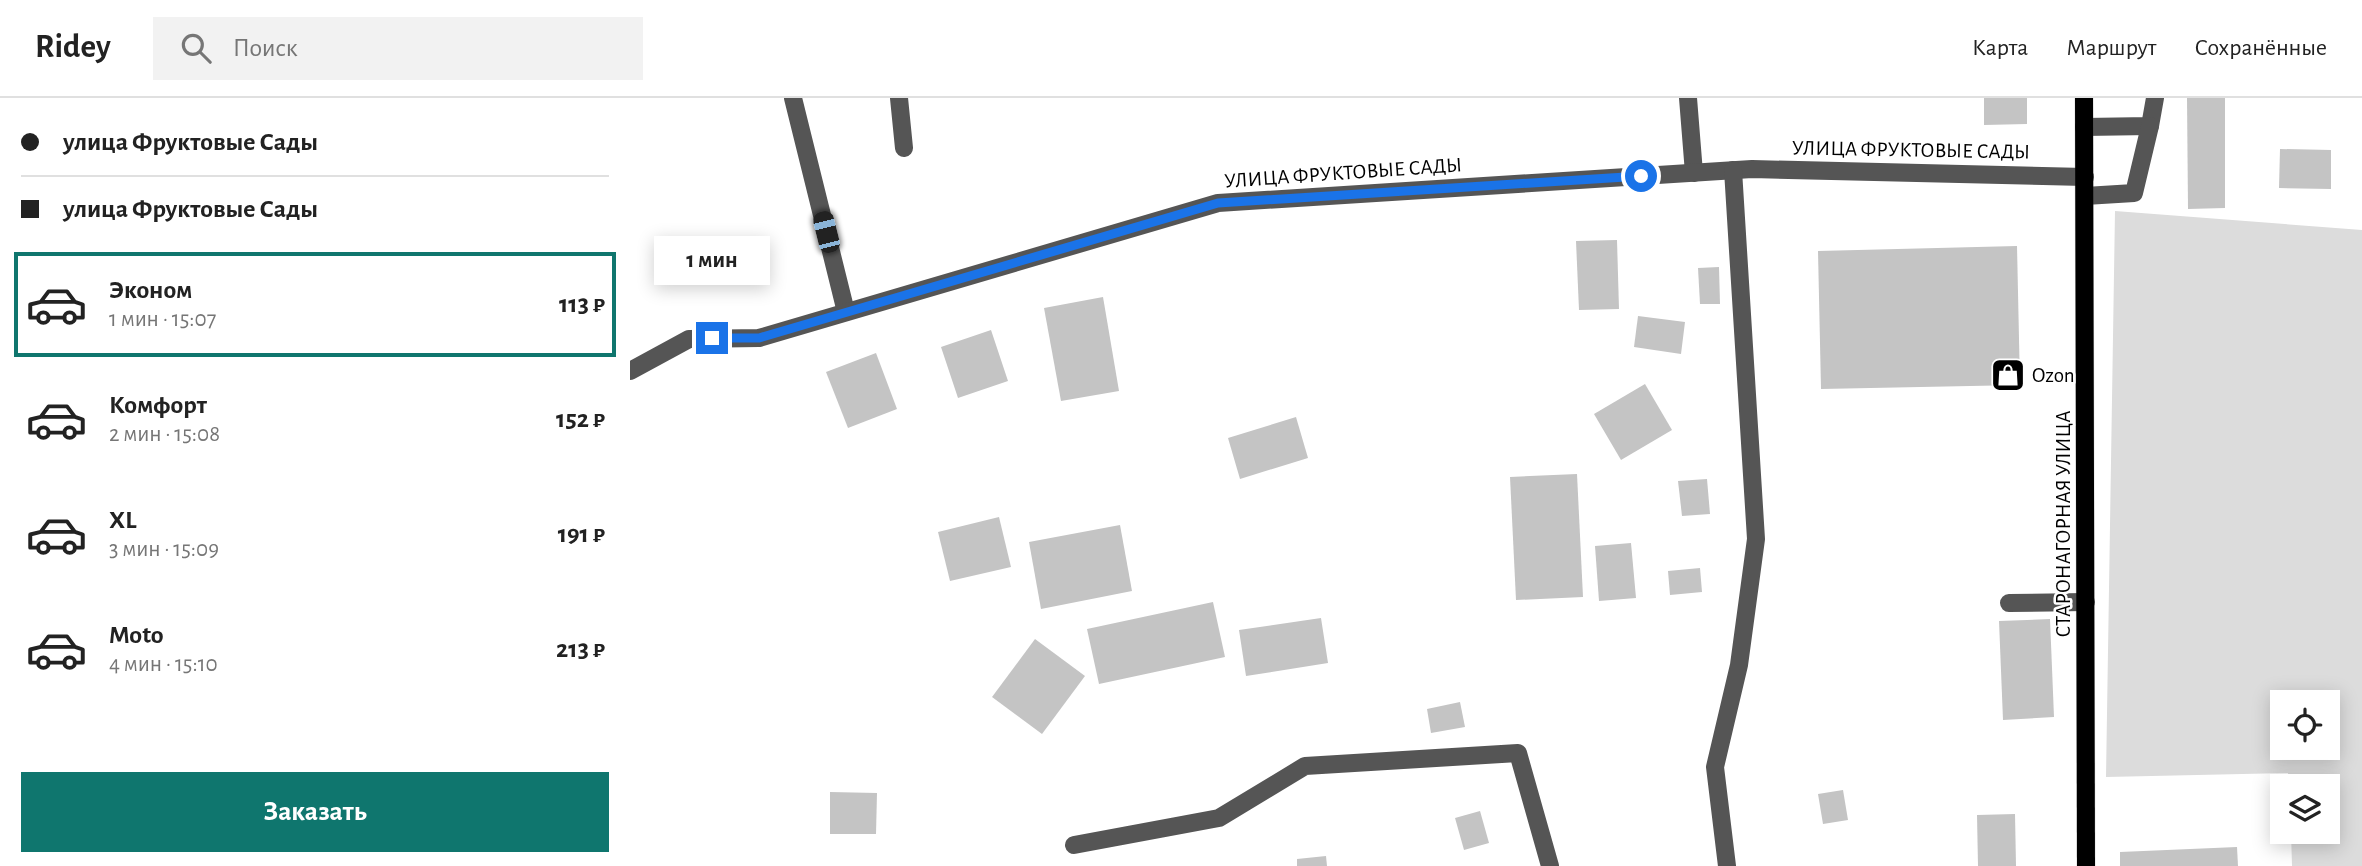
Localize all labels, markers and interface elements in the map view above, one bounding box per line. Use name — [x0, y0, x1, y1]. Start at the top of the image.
search box — [153, 17, 643, 80]
icon: search — [177, 29, 215, 67]
text: Ridey — [35, 31, 111, 64]
text: Поиск — [233, 35, 298, 61]
text: Карта — [1972, 36, 2028, 60]
text: Маршрут — [2066, 36, 2156, 60]
text: Сохранённые — [2194, 36, 2327, 60]
text: улица Фруктовые Сады — [63, 129, 318, 155]
street label: УЛИЦА ФРУКТОВЫЕ САДЫ — [1792, 137, 2030, 163]
street label: УЛИЦА ФРУКТОВЫЕ САДЫ — [1223, 154, 1463, 192]
route start — [1625, 160, 1657, 192]
text: улица Фруктовые Сады — [63, 196, 318, 222]
car — [811, 209, 842, 255]
callout: 1 мин — [654, 236, 770, 286]
text: 1 мин — [686, 249, 738, 272]
icon: car — [25, 273, 88, 336]
text: Эконом — [109, 277, 192, 303]
text: 113 ₽ — [559, 291, 605, 317]
text: 1 мин · 15:07 — [109, 308, 216, 331]
route end — [696, 322, 728, 354]
shop icon: Ozon — [1989, 356, 2027, 394]
place label: Ozon — [2032, 365, 2075, 386]
icon: car — [25, 388, 88, 451]
text: Комфорт — [109, 392, 207, 418]
text: 152 ₽ — [556, 406, 605, 432]
street label: СТАРОНАГОРНАЯ УЛИЦА — [2053, 411, 2074, 637]
text: 2 мин · 15:08 — [109, 423, 220, 446]
icon: car — [25, 503, 88, 566]
text: XL — [109, 507, 136, 533]
text: 191 ₽ — [558, 521, 605, 547]
text: 3 мин · 15:09 — [109, 538, 219, 561]
icon: car — [25, 618, 88, 681]
text: Moto — [109, 622, 164, 648]
text: 213 ₽ — [556, 636, 605, 662]
text: 4 мин · 15:10 — [109, 653, 218, 676]
map controls — [2270, 690, 2340, 844]
button: locate — [2270, 690, 2340, 760]
button: Заказать — [21, 772, 609, 852]
button: layers — [2270, 774, 2340, 844]

